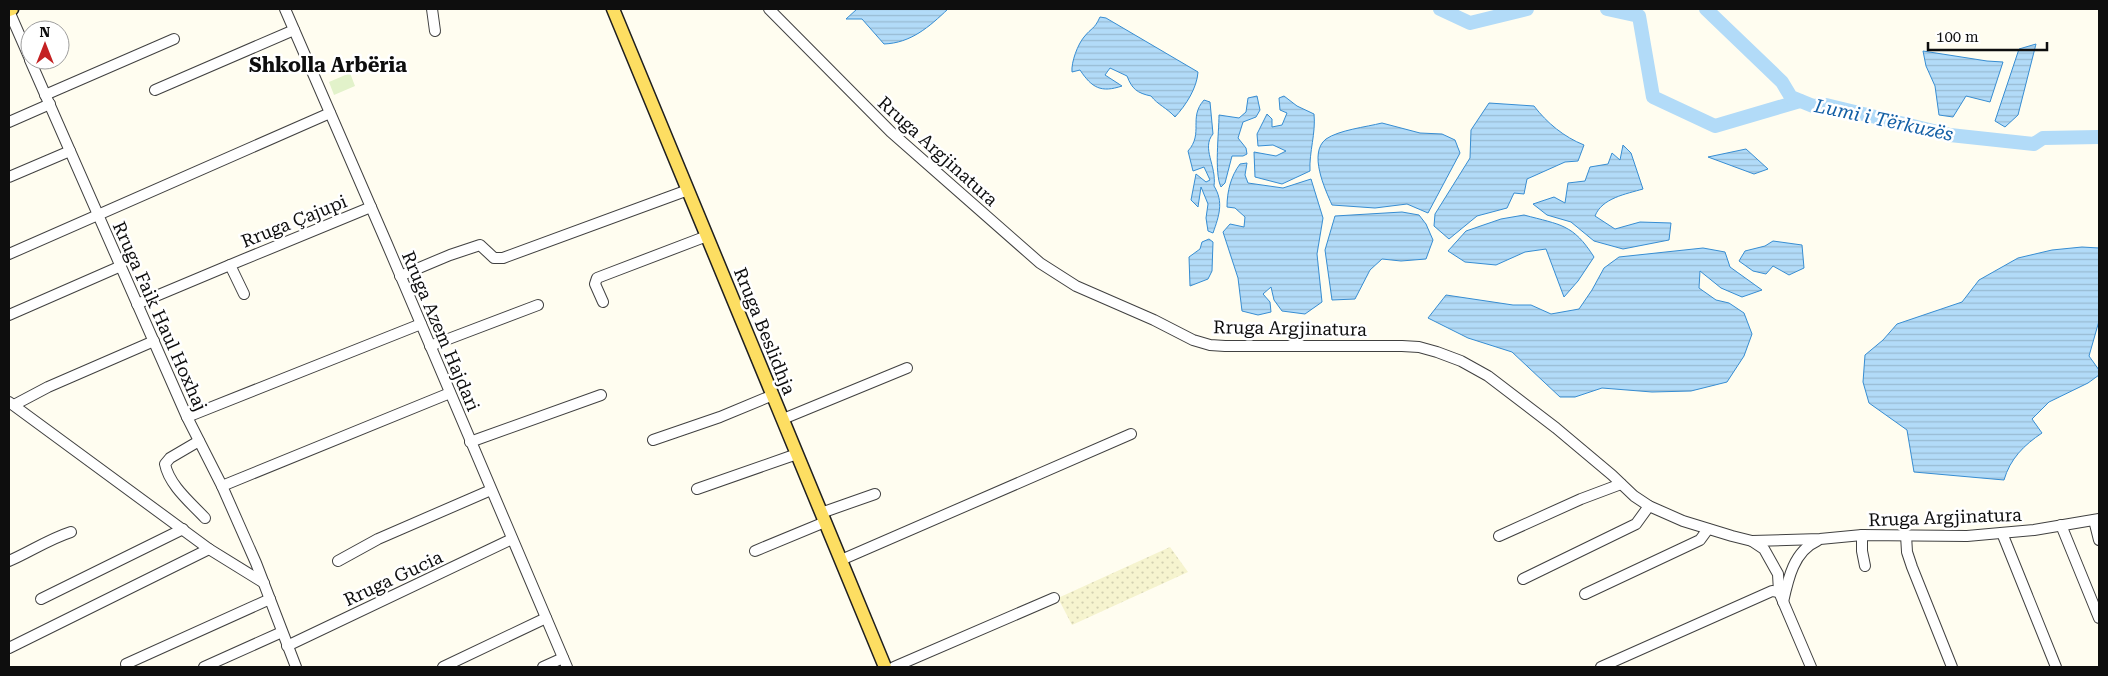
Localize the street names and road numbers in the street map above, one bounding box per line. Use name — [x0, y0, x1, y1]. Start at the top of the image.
street label: Rruga Argjinatura — [874, 92, 1002, 210]
street label: Rruga Çajupi — [238, 190, 350, 252]
street label: Rruga Faik Haul Hoxhaj — [109, 218, 211, 414]
street label: Rruga Azem Hajdari — [398, 248, 484, 414]
street label: Rruga Beslidhja — [730, 264, 800, 398]
street label: Rruga Argjinatura — [1213, 316, 1367, 340]
street label: Rruga Argjinatura — [1868, 504, 2022, 530]
street label: Rruga Gucia — [340, 546, 446, 610]

